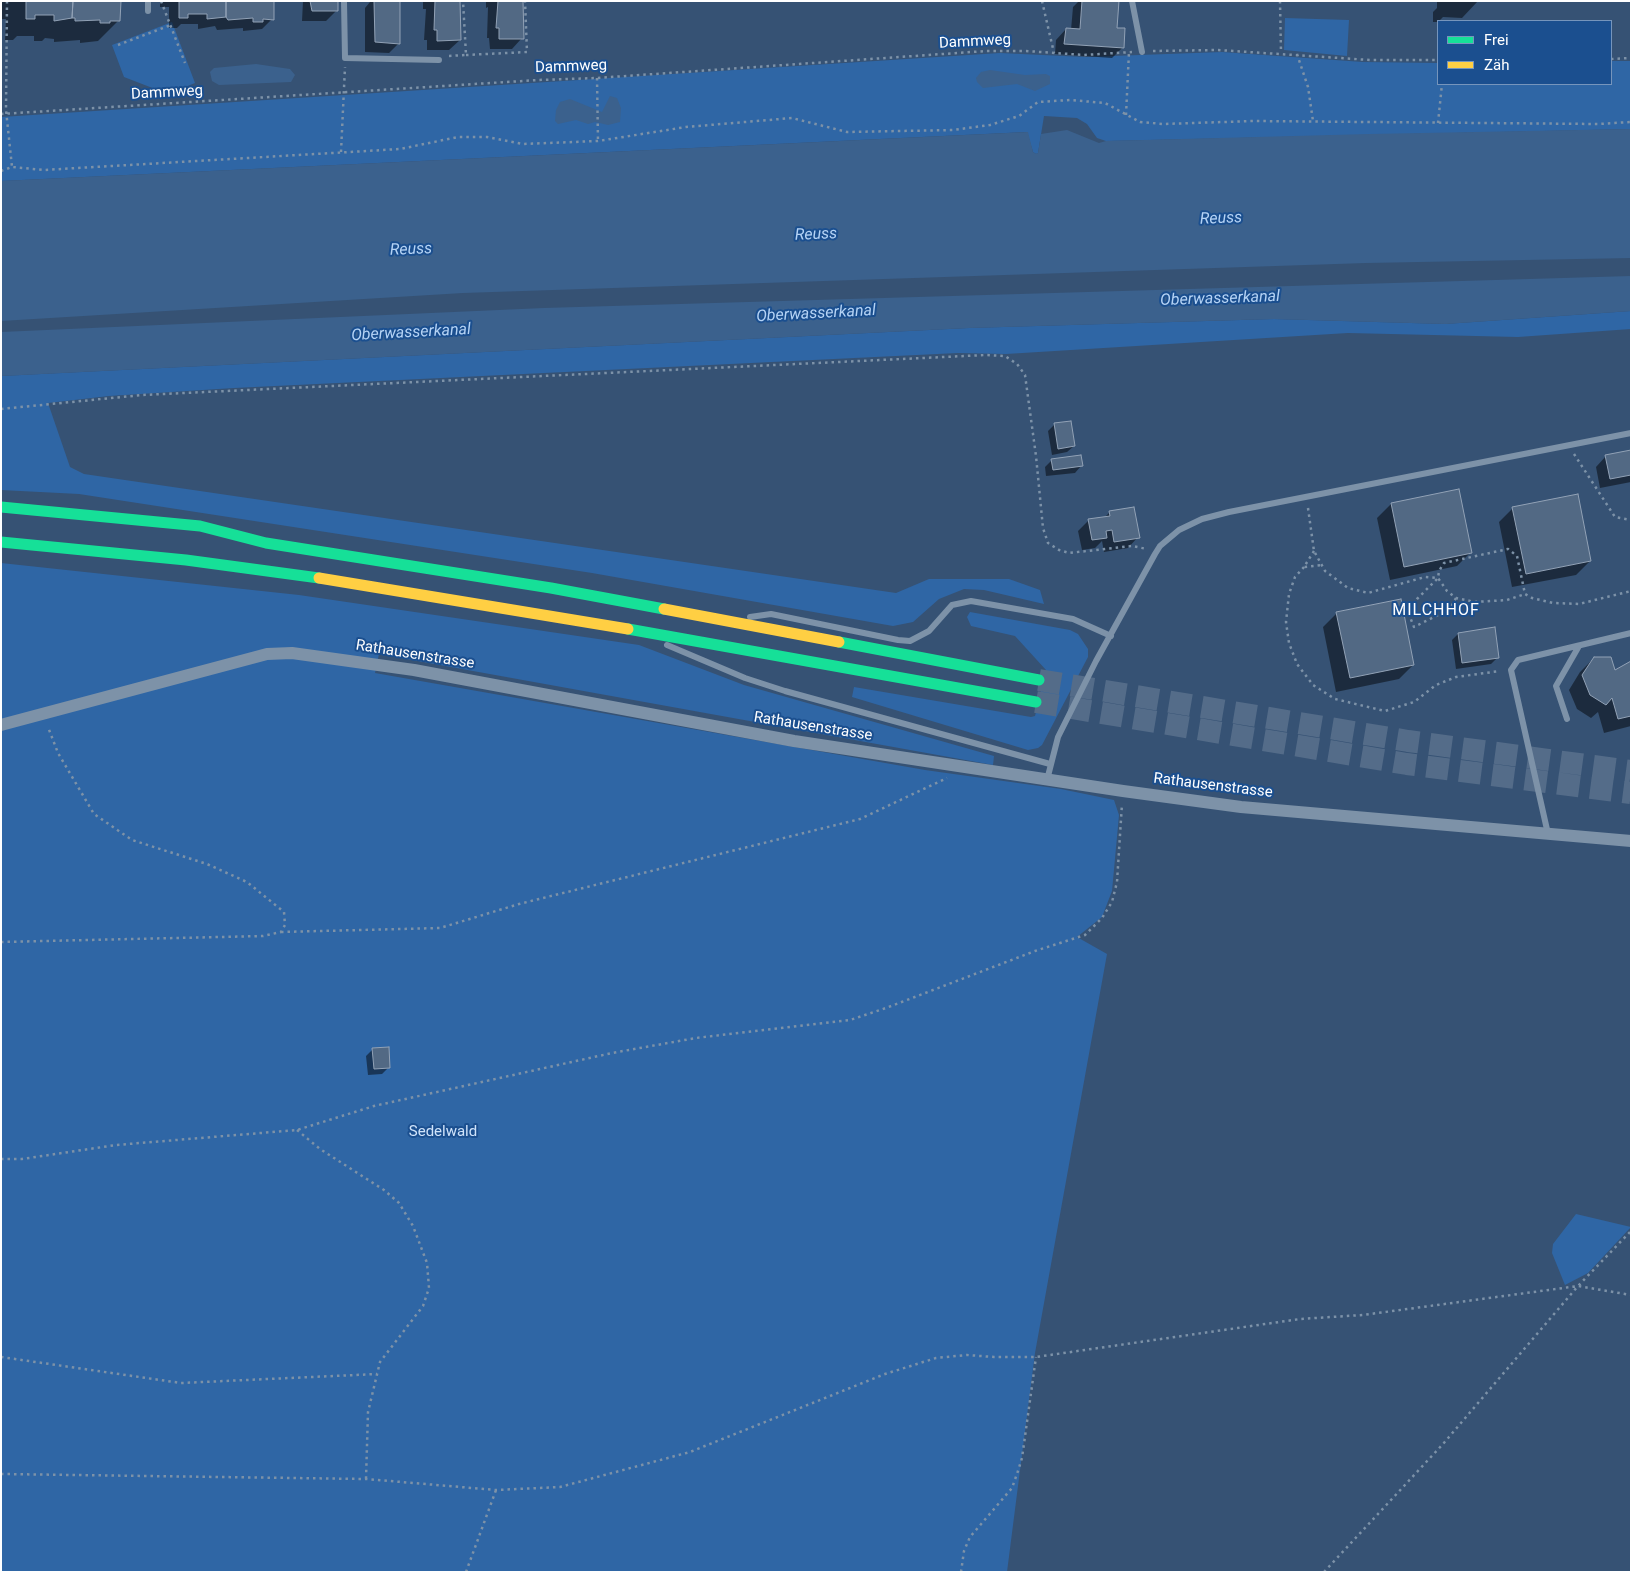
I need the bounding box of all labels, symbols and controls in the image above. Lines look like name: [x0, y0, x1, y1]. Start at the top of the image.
legend: [1437, 20, 1612, 85]
street label: Dammweg: [939, 31, 1011, 53]
text: Frei: [1484, 31, 1509, 49]
text: Zäh: [1484, 56, 1509, 74]
street label: Dammweg: [535, 57, 607, 77]
street label: Dammweg: [131, 82, 203, 104]
water label: Reuss: [1199, 209, 1243, 229]
water label: Reuss: [794, 225, 838, 245]
water label: Reuss: [389, 240, 433, 260]
water label: Oberwasserkanal: [1160, 287, 1280, 311]
water label: Oberwasserkanal: [756, 301, 876, 327]
water label: Oberwasserkanal: [351, 320, 471, 346]
district label: MILCHHOF: [1391, 601, 1481, 621]
street label: Rathausenstrasse: [354, 637, 476, 673]
street label: Rathausenstrasse: [752, 709, 874, 745]
street label: Rathausenstrasse: [1152, 770, 1274, 802]
park label: Sedelwald: [409, 1123, 477, 1141]

